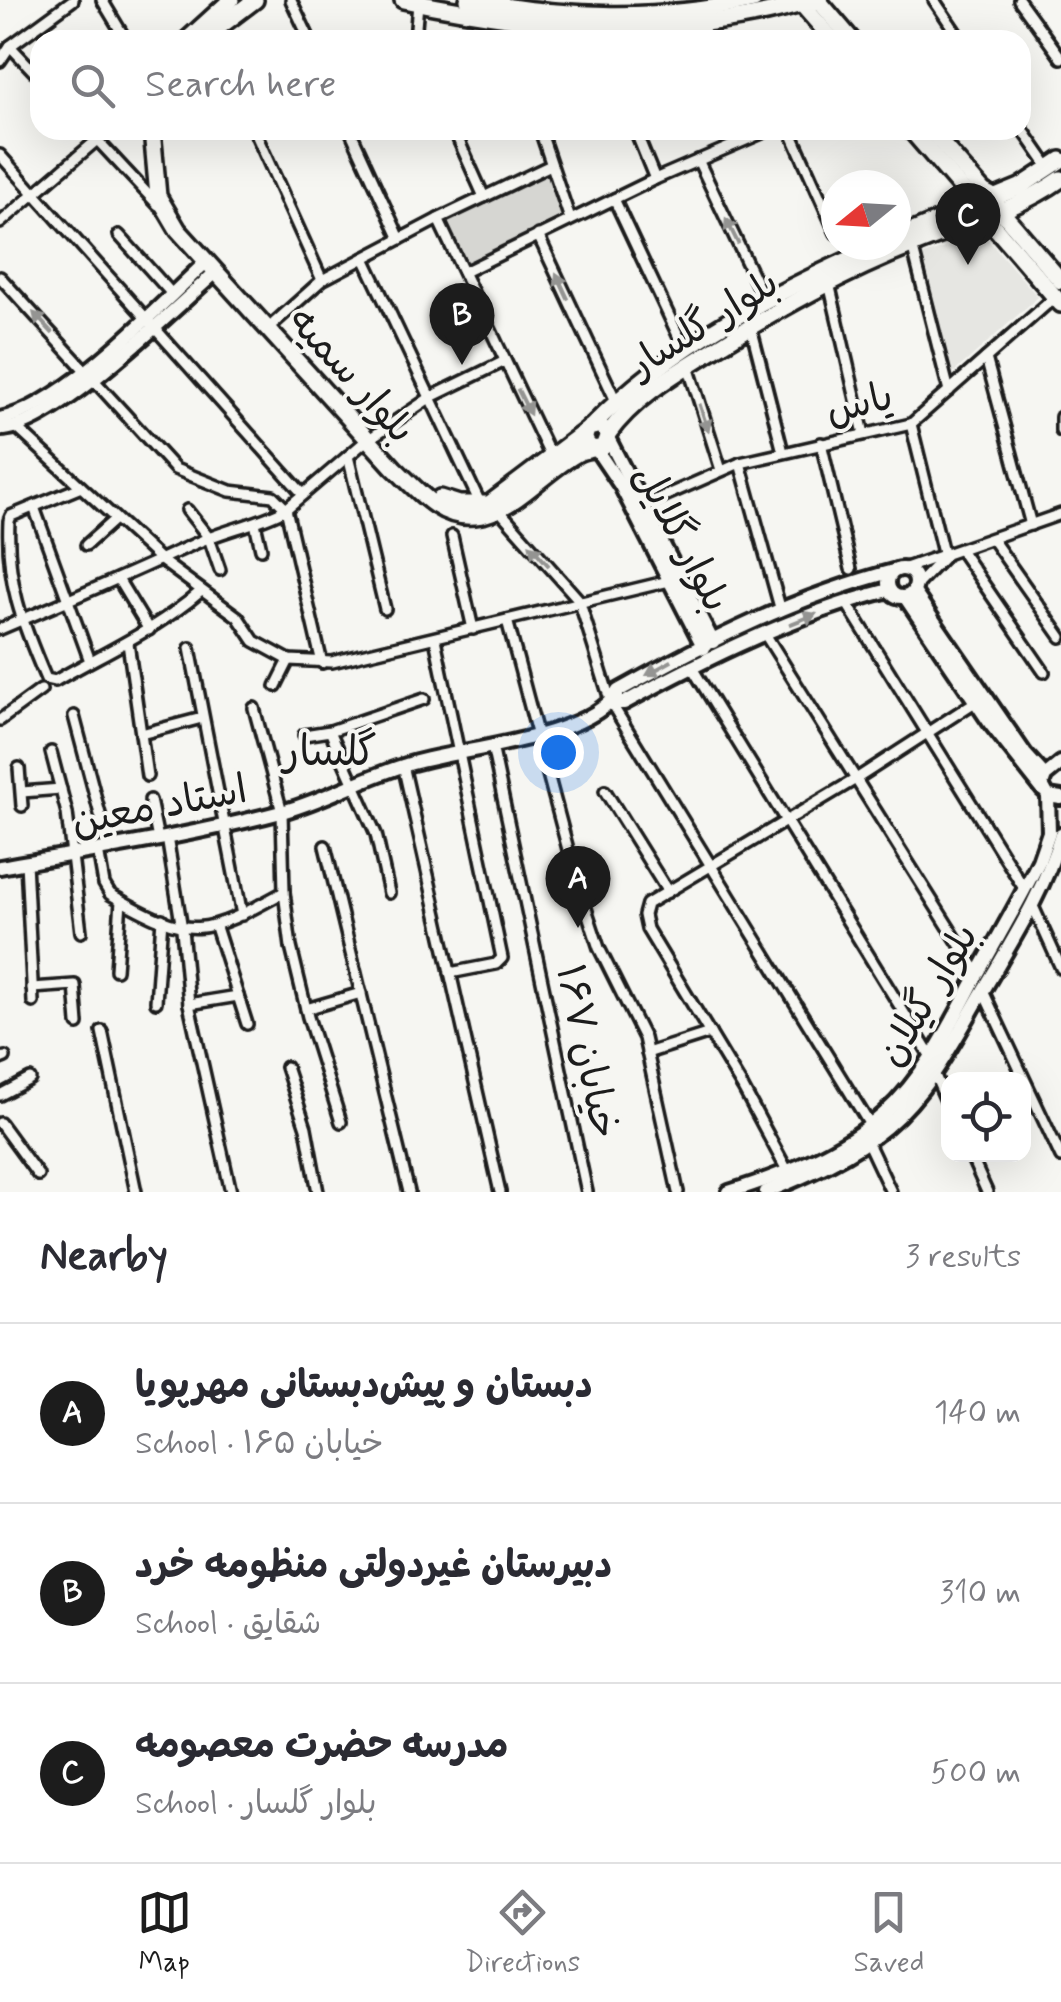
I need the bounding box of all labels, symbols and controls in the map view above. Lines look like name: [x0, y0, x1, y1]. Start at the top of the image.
search box: [30, 30, 1031, 140]
icon: search: [65, 58, 120, 113]
text: Search here: [145, 61, 336, 110]
north arrow: [821, 170, 911, 260]
pin: C: [936, 182, 1000, 265]
one-way arrow: [723, 216, 740, 245]
street label: بلوار گلسار: [617, 258, 789, 393]
one-way arrow: [554, 271, 571, 300]
pin: B: [430, 282, 494, 365]
street label: بلوار سمیه: [276, 297, 426, 455]
one-way arrow: [32, 311, 55, 335]
street label: یاس: [821, 372, 899, 438]
one-way arrow: [516, 388, 533, 417]
one-way arrow: [698, 403, 713, 433]
street label: بلوار گلایل: [620, 455, 741, 622]
one-way arrow: [528, 543, 551, 567]
one-way arrow: [788, 611, 818, 626]
one-way arrow: [645, 659, 673, 676]
district label: گلسار: [280, 726, 377, 781]
your location: [533, 727, 584, 778]
street label: استاد معین: [67, 764, 252, 849]
pin: A: [546, 846, 610, 928]
street label: بلوار گیلان: [866, 914, 992, 1077]
street label: خیابان ۱۶۷: [542, 960, 630, 1143]
map controls: [941, 1072, 1031, 1162]
button: locate: [941, 1072, 1031, 1162]
text: Nearby: [40, 1230, 168, 1285]
text: 3 results: [905, 1236, 1021, 1278]
text: دبستان و پیش‌دبستانی مهرپویا: [135, 1362, 593, 1411]
text: A: [62, 1392, 83, 1434]
text: 140 m: [934, 1392, 1021, 1434]
text: School · خیابان ۱۶۵: [135, 1423, 384, 1465]
text: دبیرستان غیردولتی منظومه خرد: [135, 1542, 612, 1591]
text: B: [62, 1572, 83, 1614]
text: 310 m: [939, 1572, 1021, 1614]
text: School · شقایق: [135, 1603, 321, 1645]
text: مدرسه حضرت معصومه: [135, 1722, 509, 1771]
text: C: [61, 1752, 84, 1794]
text: 500 m: [930, 1752, 1021, 1794]
text: School · بلوار گلسار: [135, 1783, 376, 1825]
tab: Map: [137, 1885, 192, 1982]
tab: Directions: [465, 1885, 580, 1982]
tab: Saved: [854, 1885, 924, 1982]

